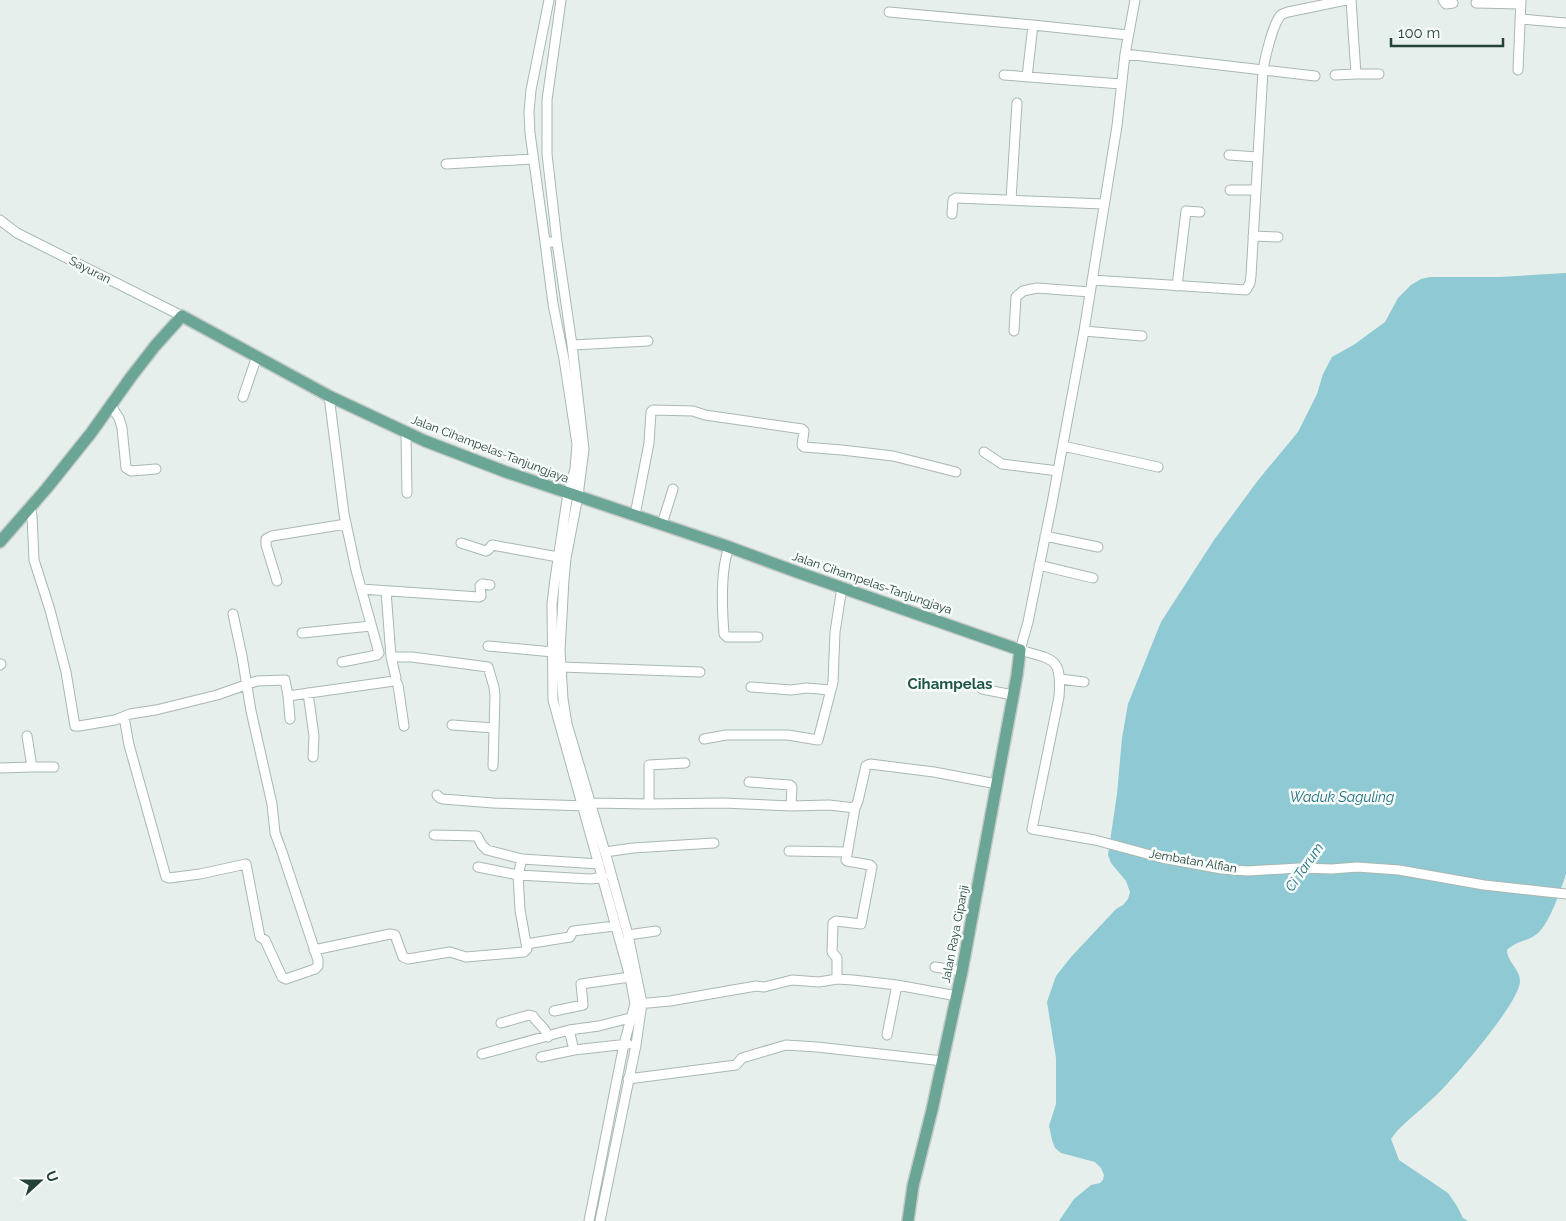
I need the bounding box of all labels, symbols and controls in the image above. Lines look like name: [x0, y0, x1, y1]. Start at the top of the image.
scale bar: [1391, 15, 1504, 47]
text: 100 m: [1398, 24, 1440, 42]
street label: Sayuran: [67, 254, 113, 286]
street label: Jalan Cihampelas-Tanjungjaya: [409, 412, 571, 486]
street label: Jalan Cihampelas-Tanjungjaya: [790, 549, 954, 617]
district label: Cihampelas: [907, 675, 993, 693]
water label: Waduk Saguling: [1290, 789, 1394, 805]
water label: Ci Tarum: [1282, 840, 1326, 894]
street label: Jembatan Alfian: [1148, 846, 1238, 876]
street label: Jalan Raya Cipanji: [939, 884, 971, 984]
north arrow: [15, 1156, 65, 1206]
text: U: [43, 1169, 61, 1184]

